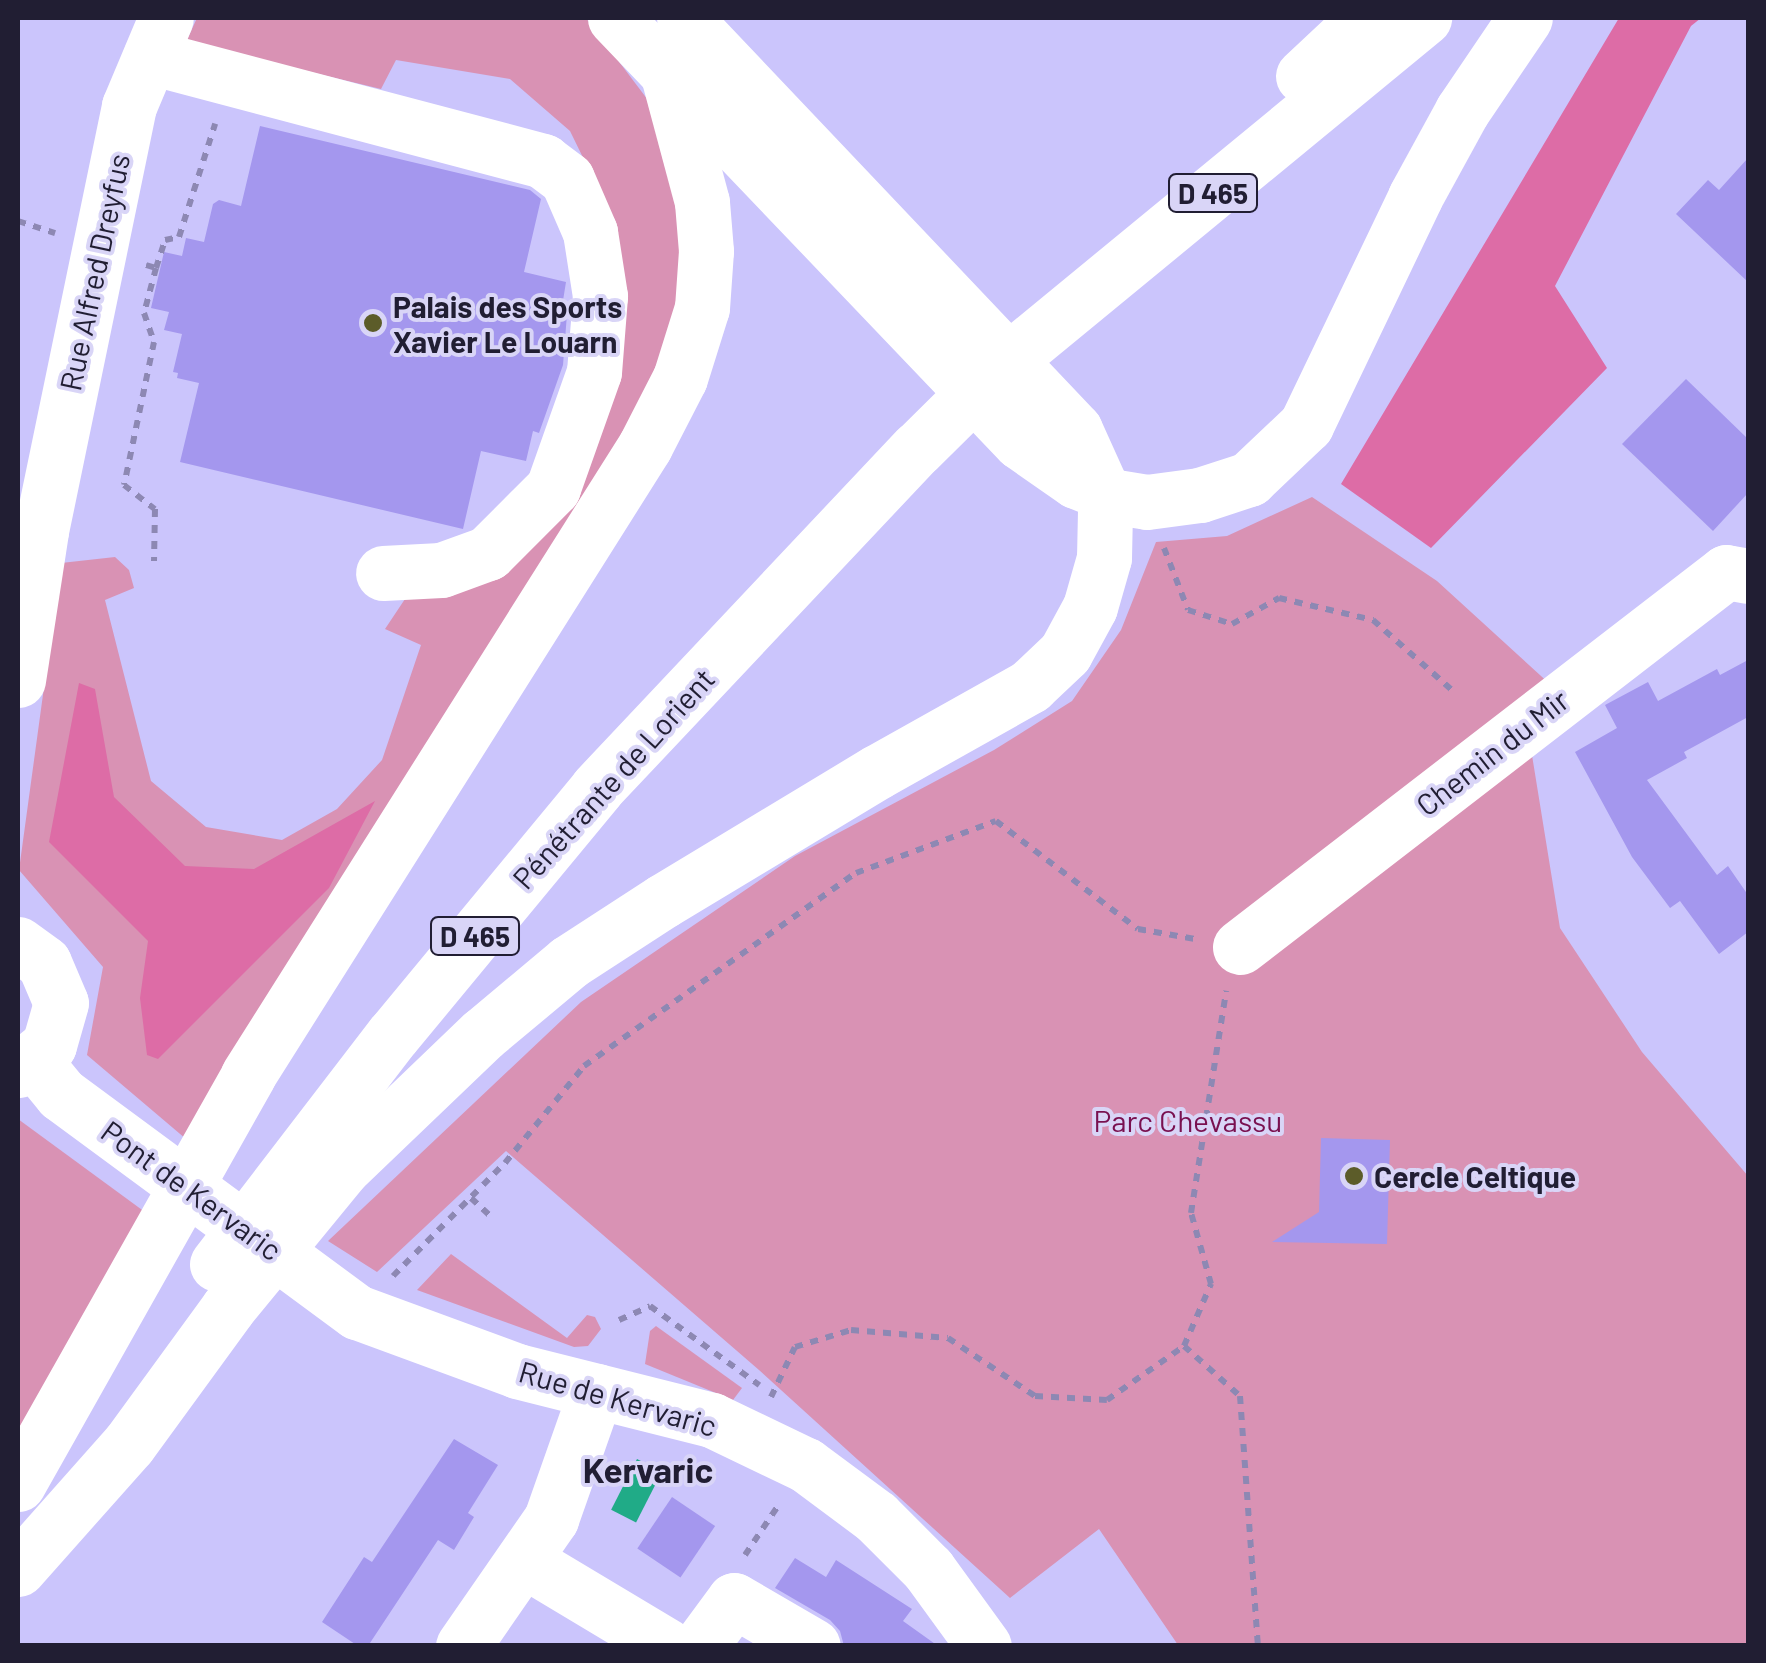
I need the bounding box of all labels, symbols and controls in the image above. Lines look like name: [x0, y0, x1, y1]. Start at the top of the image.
street label: Rue Alfred Dreyfus: [51, 150, 137, 394]
road number: D 465: [1168, 170, 1258, 216]
place label: Palais des Sports Xavier Le Louarn: [393, 288, 622, 358]
marker: Palais des Sports Xavier Le Louarn: [362, 312, 384, 334]
street label: Pénétrante de Lorient: [505, 660, 721, 896]
street label: Chemin du Mir: [1409, 681, 1575, 823]
road number: D 465: [430, 913, 520, 959]
park label: Parc Chevassu: [1094, 1102, 1282, 1138]
street label: Pont de Kervaric: [95, 1113, 289, 1267]
place label: Cercle Celtique: [1374, 1158, 1576, 1194]
marker: Cercle Celtique: [1343, 1165, 1365, 1187]
street label: Rue de Kervaric: [515, 1353, 721, 1443]
district label: Kervaric: [583, 1448, 713, 1490]

